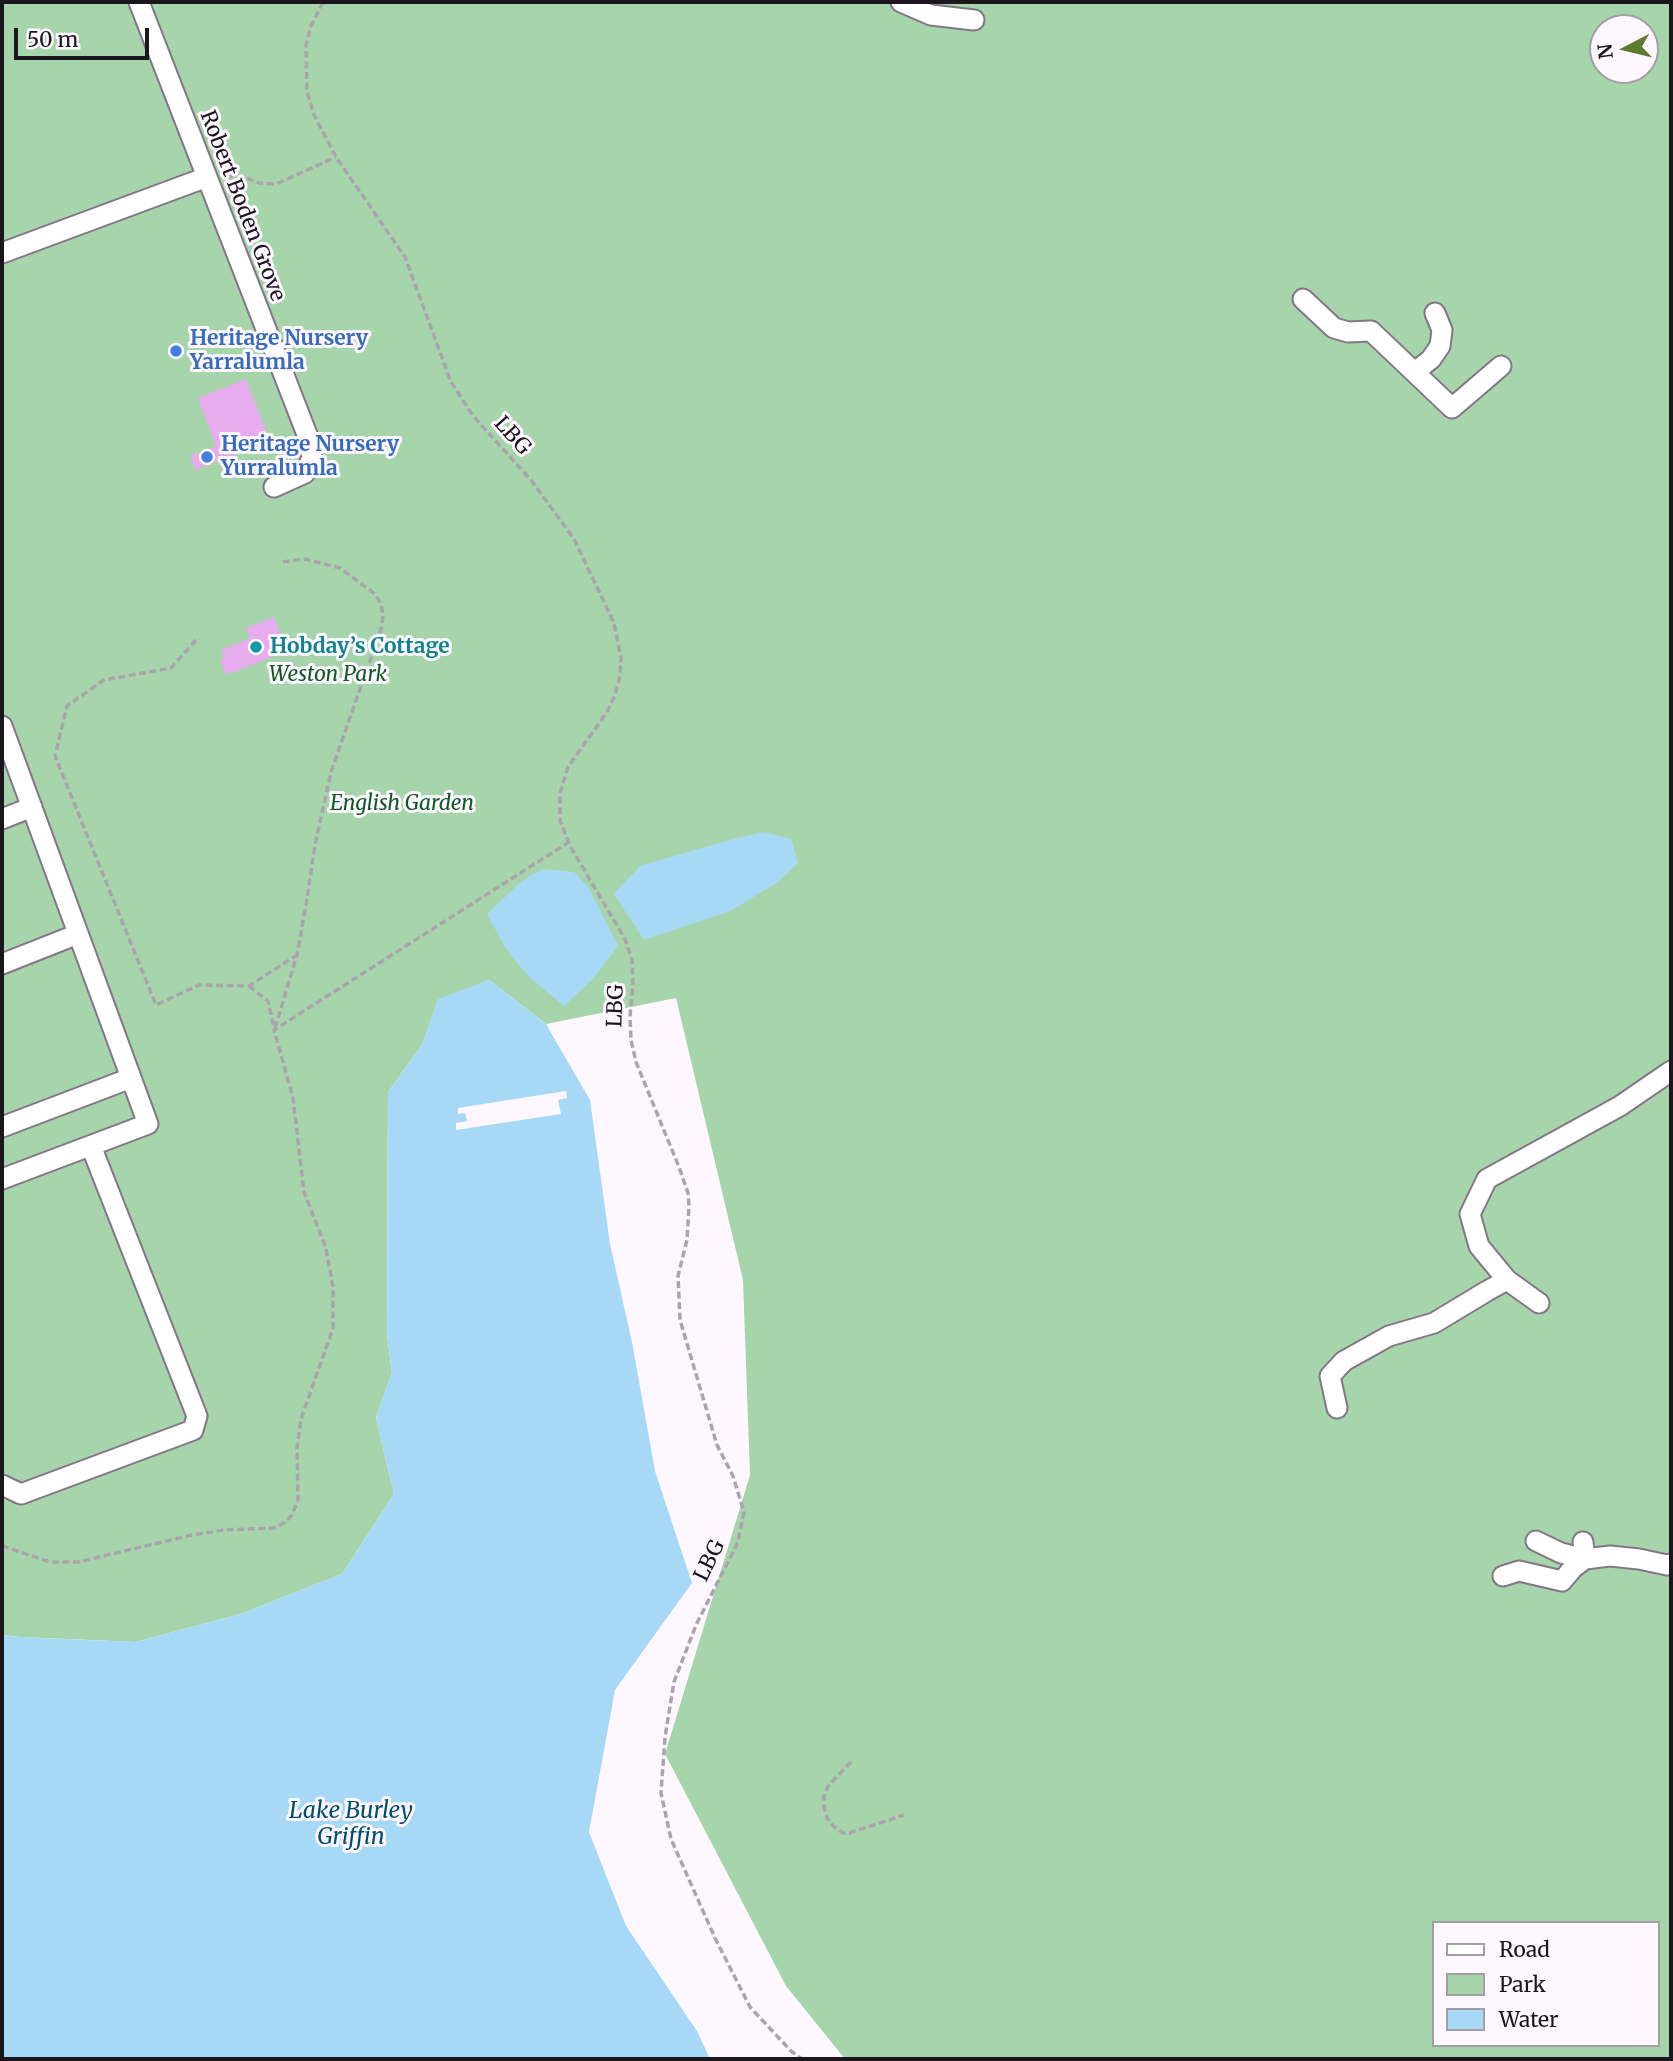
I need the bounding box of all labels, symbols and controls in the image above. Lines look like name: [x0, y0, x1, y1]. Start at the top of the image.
scale bar: [18, 14, 152, 58]
north arrow: [1589, 14, 1659, 84]
text: 50 m: [27, 26, 78, 53]
text: N: [1592, 42, 1618, 60]
street label: Robert Boden Grove: [194, 107, 290, 305]
place label: Heritage Nursery Yarralumla: [190, 326, 368, 376]
marker: Heritage Nursery Yarralumla: [168, 343, 184, 359]
street label: LBG: [488, 412, 536, 460]
place label: Heritage Nursery Yurralumla: [221, 432, 399, 482]
marker: Heritage Nursery Yurralumla: [199, 449, 215, 465]
place label: Hobday’s Cottage: [270, 634, 450, 660]
marker: Hobday’s Cottage: [248, 639, 264, 655]
park label: Weston Park: [269, 662, 387, 688]
park label: English Garden: [330, 791, 474, 817]
street label: LBG: [603, 984, 629, 1028]
street label: LBG: [689, 1536, 731, 1586]
water label: Lake Burley Griffin: [289, 1797, 413, 1851]
legend: [1432, 1921, 1659, 2047]
text: Road: [1499, 1936, 1550, 1963]
text: Park: [1499, 1971, 1546, 1998]
text: Water: [1499, 2006, 1558, 2033]

